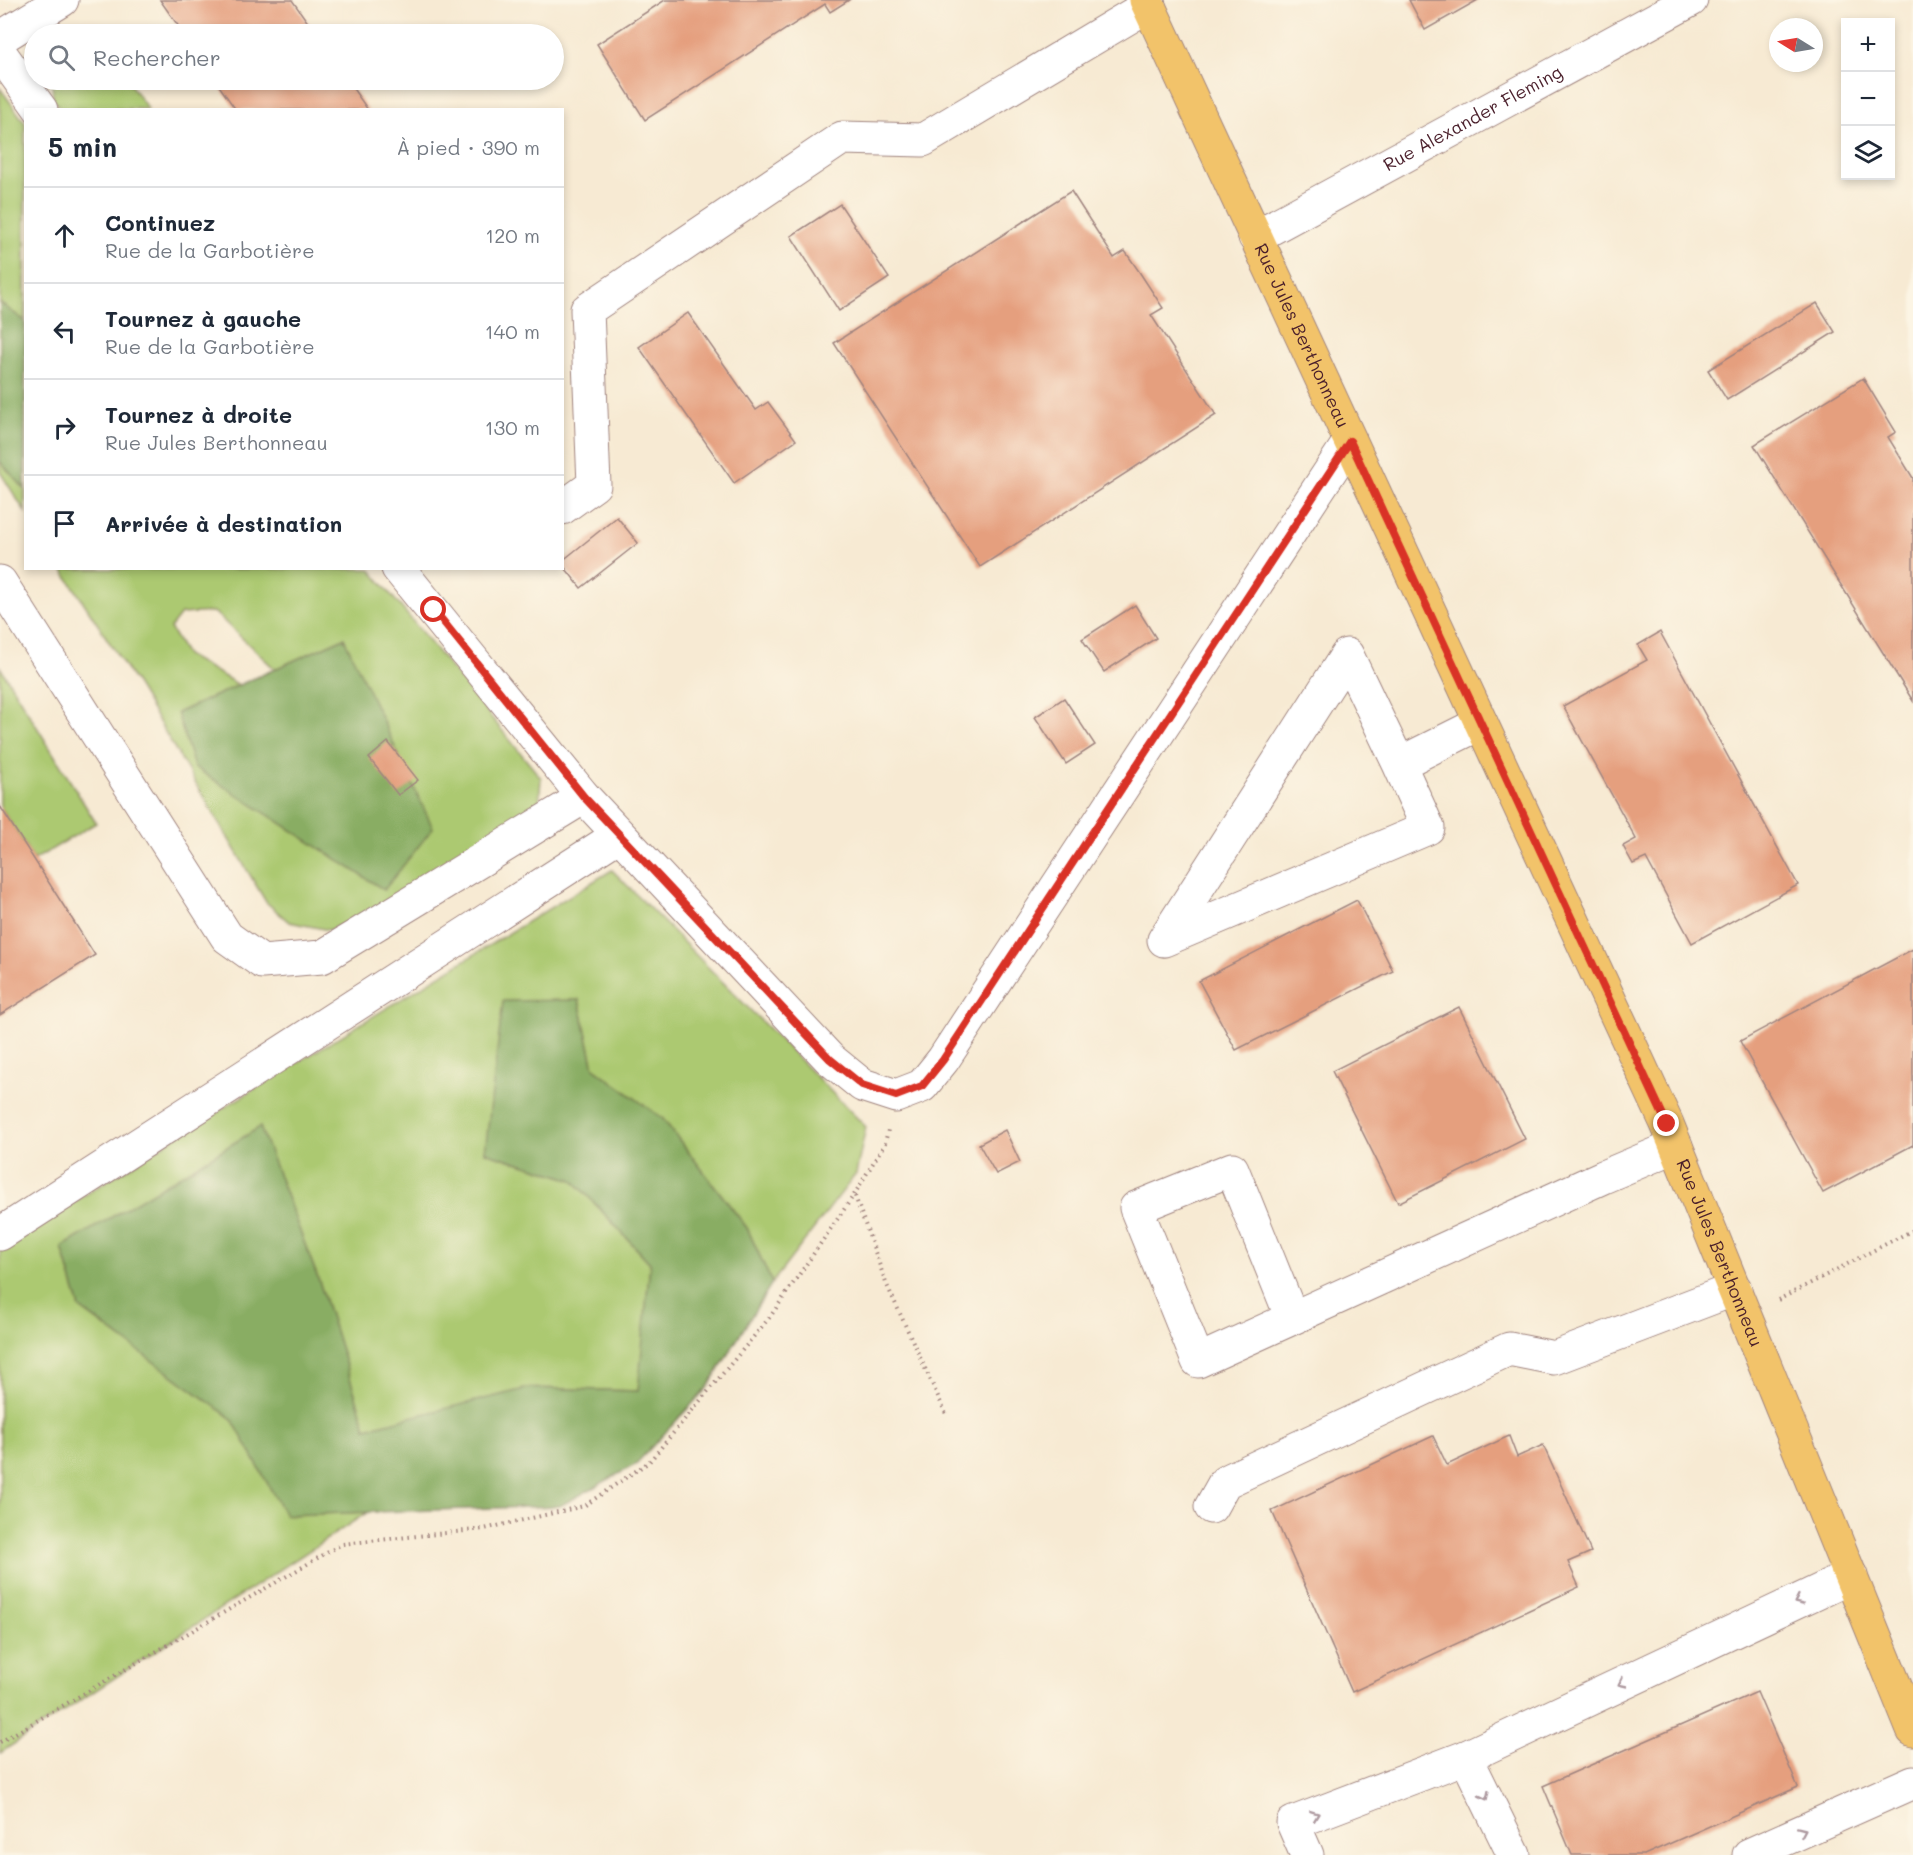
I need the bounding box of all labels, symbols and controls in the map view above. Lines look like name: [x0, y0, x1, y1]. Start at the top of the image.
north arrow: [1769, 18, 1823, 72]
map controls: [1841, 18, 1895, 180]
button: +: [1841, 18, 1895, 72]
search box: [24, 24, 564, 90]
icon: search: [45, 41, 78, 74]
text: Rechercher: [93, 43, 221, 72]
street label: Rue Alexander Fleming: [1379, 59, 1566, 176]
button: −: [1841, 72, 1895, 126]
button: layers: [1841, 126, 1895, 180]
text: 5 min: [48, 130, 117, 164]
text: À pied · 390 m: [397, 134, 540, 160]
text: Continuez: [105, 208, 215, 237]
icon: ahead: [48, 219, 81, 252]
text: 120 m: [485, 222, 540, 248]
text: Rue de la Garbotière: [105, 237, 315, 263]
street label: Rue Jules Berthonneau: [1249, 239, 1356, 431]
text: Tournez à gauche: [105, 304, 301, 333]
icon: left: [48, 315, 81, 348]
text: 140 m: [485, 318, 540, 344]
text: Rue de la Garbotière: [105, 333, 315, 359]
text: Tournez à droite: [105, 400, 292, 429]
icon: right: [48, 411, 81, 444]
text: 130 m: [485, 414, 540, 440]
text: Rue Jules Berthonneau: [105, 429, 328, 455]
icon: arrive: [48, 507, 81, 540]
text: Arrivée à destination: [105, 509, 342, 538]
route start: [420, 596, 446, 622]
route end: [1653, 1110, 1679, 1136]
street label: Rue Jules Berthonneau: [1671, 1155, 1769, 1350]
one-way arrow: [1794, 1593, 1805, 1605]
one-way arrow: [1617, 1676, 1628, 1688]
one-way arrow: [1478, 1789, 1489, 1800]
one-way arrow: [1309, 1809, 1319, 1822]
one-way arrow: [1796, 1826, 1807, 1838]

